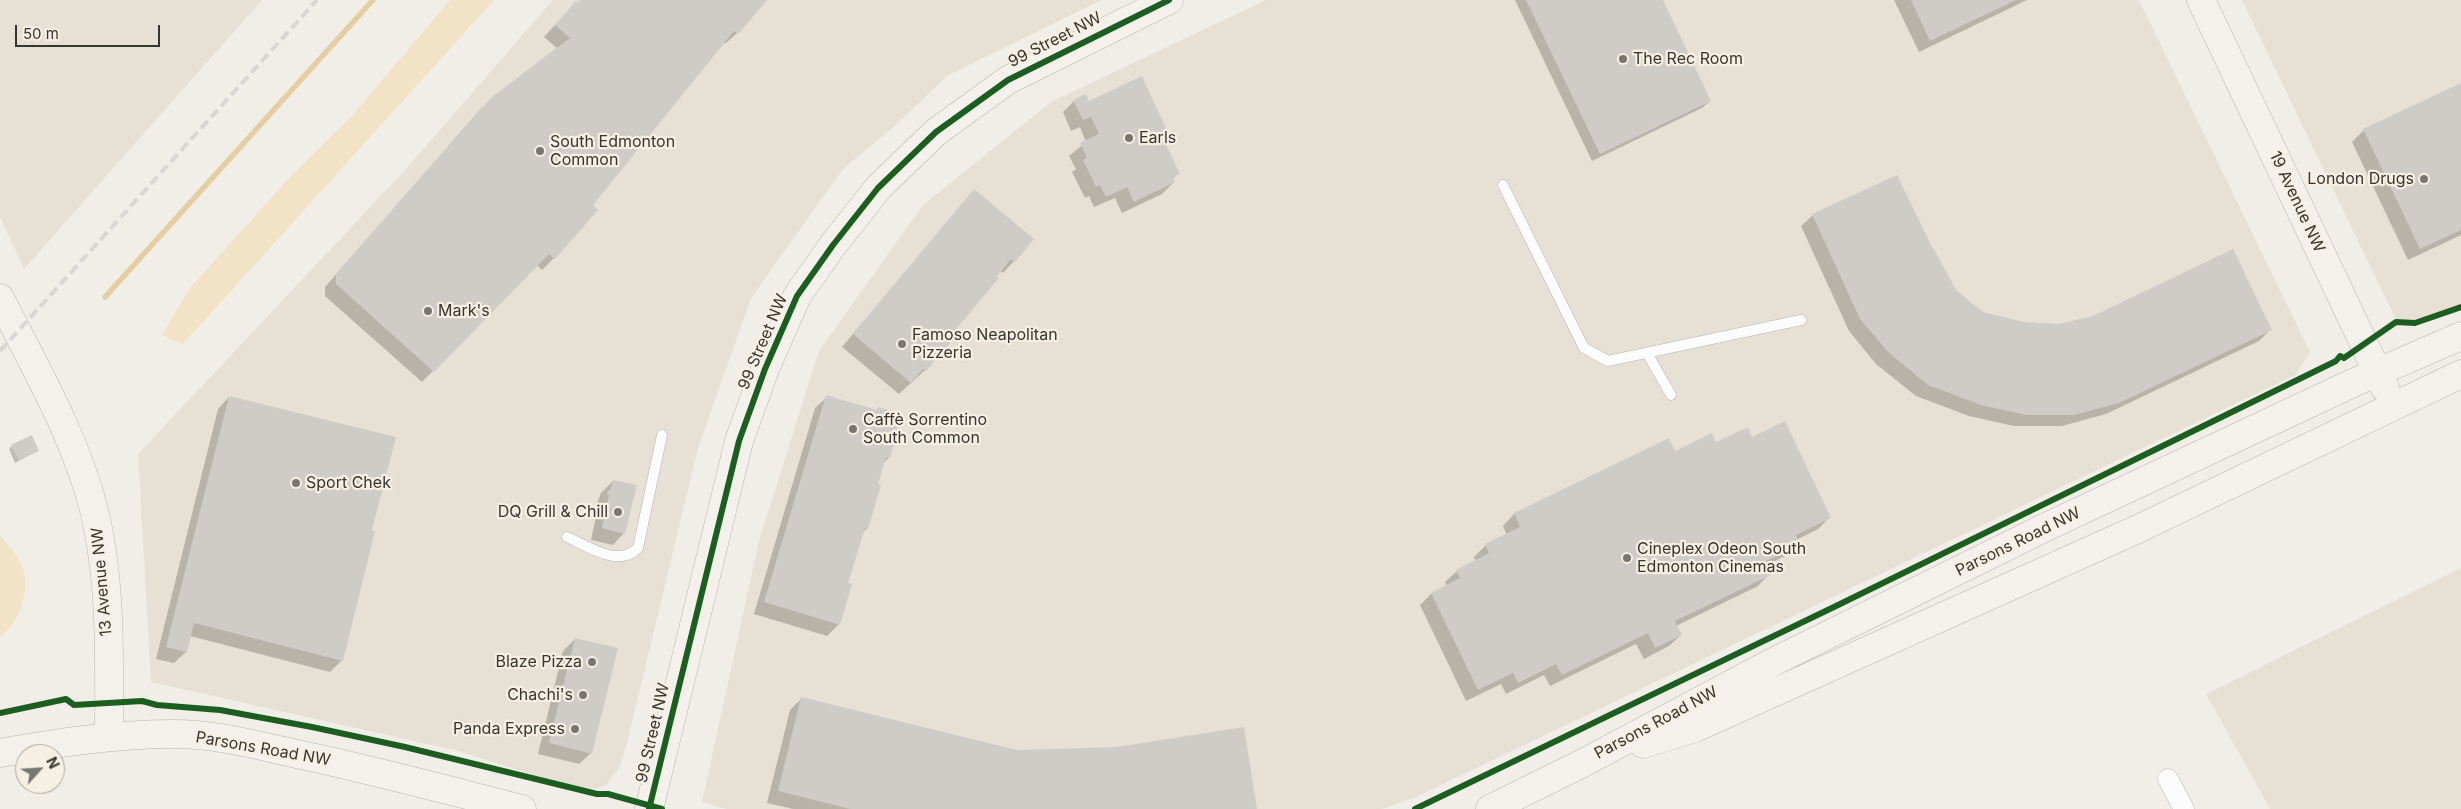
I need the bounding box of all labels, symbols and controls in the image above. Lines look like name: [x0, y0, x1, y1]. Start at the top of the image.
street label: 99 Street NW: [1005, 8, 1105, 72]
scale bar: [18, 15, 162, 47]
text: 50 m: [23, 24, 59, 43]
place label: The Rec Room: [1633, 49, 1743, 69]
marker: The Rec Room: [1617, 53, 1629, 65]
place label: Earls: [1139, 128, 1176, 148]
place label: South Edmonton Common: [550, 132, 675, 170]
marker: Earls: [1123, 132, 1135, 144]
marker: South Edmonton Common: [534, 145, 546, 157]
street label: 19 Avenue NW: [2265, 148, 2329, 256]
place label: London Drugs: [2307, 169, 2414, 189]
marker: London Drugs: [2418, 173, 2430, 185]
street label: 99 Street NW: [734, 291, 792, 393]
place label: Mark's: [438, 301, 490, 321]
marker: Mark's: [422, 305, 434, 317]
place label: Famoso Neapolitan Pizzeria: [912, 325, 1058, 363]
marker: Famoso Neapolitan Pizzeria: [896, 338, 908, 350]
place label: Caffè Sorrentino South Common: [863, 410, 987, 448]
marker: Caffè Sorrentino South Common: [847, 423, 859, 435]
place label: Sport Chek: [306, 473, 391, 493]
marker: Sport Chek: [290, 477, 302, 489]
place label: DQ Grill & Chill: [498, 502, 608, 522]
street label: Parsons Road NW: [1952, 503, 2084, 581]
marker: DQ Grill & Chill: [612, 506, 624, 518]
street label: 13 Avenue NW: [88, 527, 116, 637]
place label: Cineplex Odeon South Edmonton Cinemas: [1637, 539, 1806, 577]
marker: Cineplex Odeon South Edmonton Cinemas: [1621, 552, 1633, 564]
place label: Blaze Pizza: [495, 652, 582, 672]
marker: Blaze Pizza: [586, 656, 598, 668]
street label: 99 Street NW: [632, 681, 674, 785]
street label: Parsons Road NW: [1591, 682, 1721, 764]
place label: Chachi's: [507, 685, 573, 705]
marker: Chachi's: [577, 689, 589, 701]
place label: Panda Express: [453, 719, 565, 739]
marker: Panda Express: [569, 723, 581, 735]
street label: Parsons Road NW: [194, 728, 332, 770]
north arrow: [15, 744, 65, 794]
text: N: [43, 754, 63, 771]

